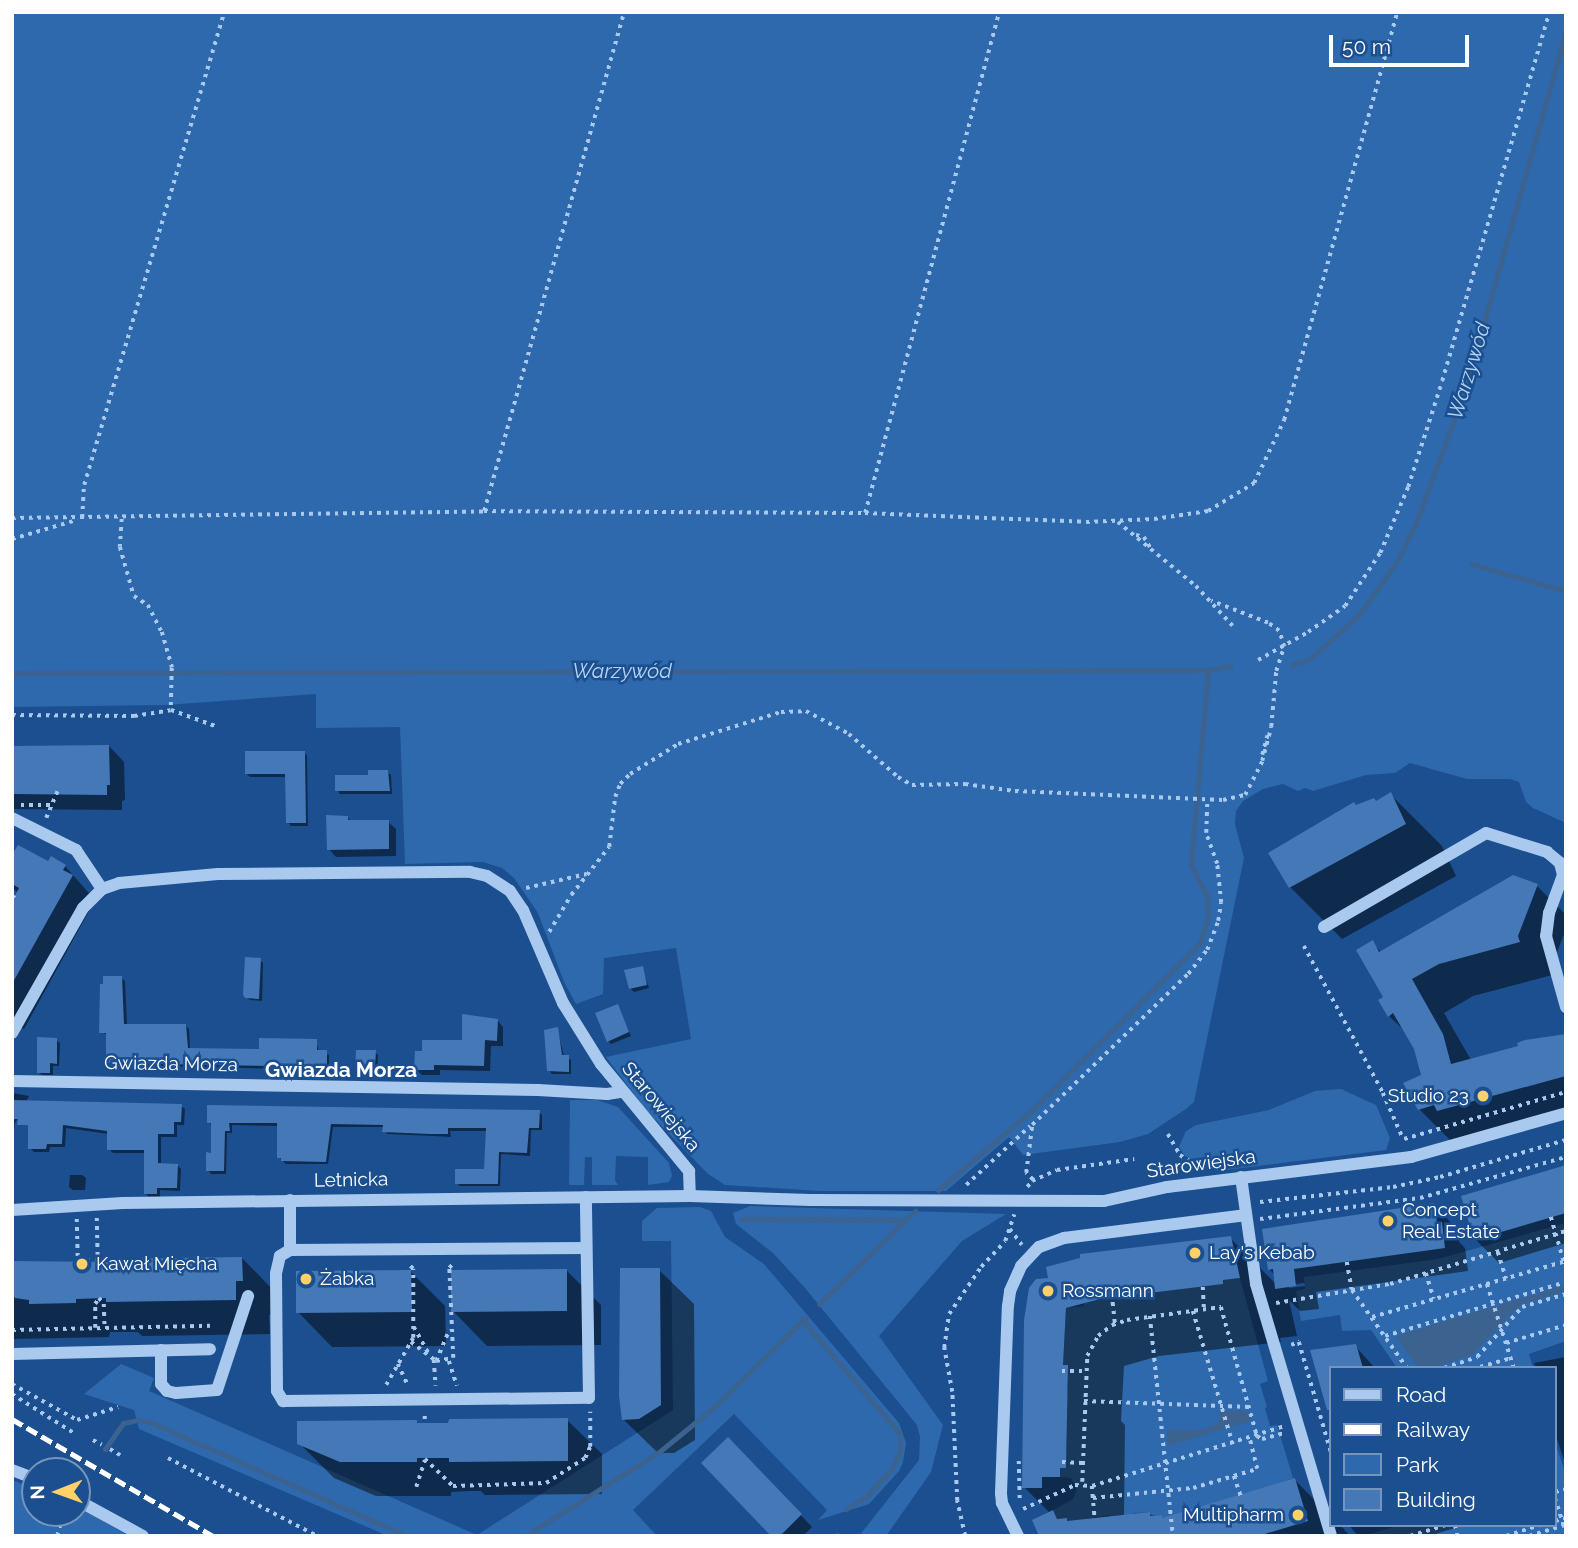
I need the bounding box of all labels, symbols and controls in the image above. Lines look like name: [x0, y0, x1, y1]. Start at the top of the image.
scale bar: [1333, 21, 1473, 65]
text: 50 m: [1342, 34, 1391, 59]
water label: Warzywód: [1442, 320, 1496, 422]
water label: Warzywód: [572, 658, 672, 684]
street label: Gwiazda Morza: [104, 1051, 238, 1077]
district label: Gwiazda Morza: [265, 1057, 417, 1083]
street label: Starowiejska: [617, 1058, 705, 1156]
place label: Studio 23: [1388, 1085, 1469, 1107]
marker: Studio 23: [1475, 1088, 1491, 1104]
street label: Starowiejska: [1145, 1145, 1257, 1183]
street label: Letnicka: [314, 1168, 388, 1192]
place label: Concept Real Estate: [1402, 1199, 1500, 1243]
marker: Concept Real Estate: [1380, 1213, 1396, 1229]
place label: Lay's Kebab: [1209, 1242, 1315, 1264]
marker: Lay's Kebab: [1187, 1245, 1203, 1261]
place label: Kawał Mięcha: [96, 1253, 218, 1275]
marker: Kawał Mięcha: [74, 1256, 90, 1272]
place label: Żabka: [320, 1268, 374, 1290]
marker: Żabka: [298, 1271, 314, 1287]
place label: Rossmann: [1062, 1280, 1154, 1302]
marker: Rossmann: [1040, 1283, 1056, 1299]
legend: [1330, 1366, 1557, 1527]
text: Road: [1396, 1382, 1446, 1407]
text: Railway: [1396, 1417, 1470, 1442]
text: Park: [1396, 1452, 1439, 1477]
north arrow: [21, 1457, 91, 1527]
text: N: [26, 1485, 48, 1500]
text: Building: [1396, 1487, 1476, 1512]
place label: Multipharm: [1183, 1504, 1284, 1526]
marker: Multipharm: [1290, 1507, 1306, 1523]

